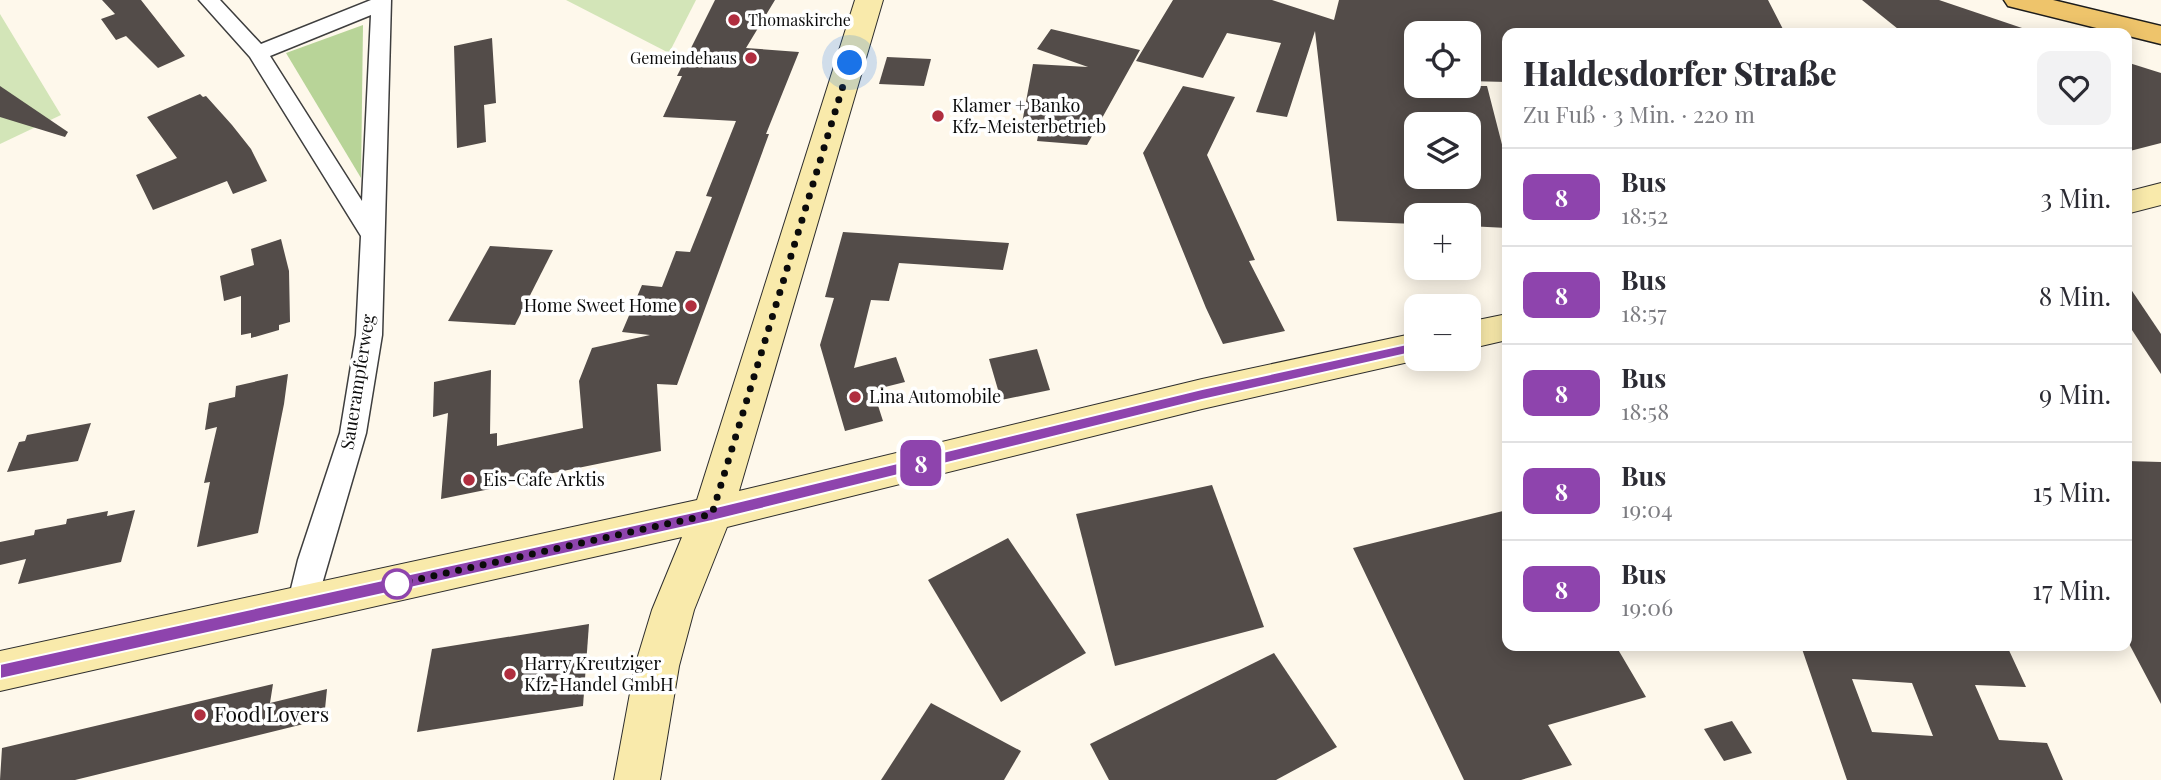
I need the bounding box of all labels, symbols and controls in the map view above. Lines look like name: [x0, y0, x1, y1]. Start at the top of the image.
place label: Thomaskirche: [748, 9, 851, 30]
marker: Thomaskirche: [726, 12, 742, 28]
map controls: [1404, 21, 1481, 371]
button: locate: [1404, 21, 1481, 98]
your location: [832, 45, 867, 80]
place label: Gemeindehaus: [630, 47, 737, 68]
marker: Gemeindehaus: [743, 50, 759, 66]
text: Haldesdorfer Straße: [1523, 50, 1837, 94]
button: heart: [2037, 51, 2111, 125]
place label: Klamer + Banko Kfz-Meisterbetrieb: [952, 93, 1106, 138]
text: Zu Fuß · 3 Min. · 220 m: [1523, 98, 1755, 129]
marker: Klamer + Banko Kfz-Meisterbetrieb: [930, 108, 946, 124]
button: layers: [1404, 112, 1481, 189]
text: Bus: [1621, 164, 1666, 199]
text: 3 Min.: [2040, 180, 2111, 215]
text: 8: [1555, 181, 1568, 213]
text: 18:52: [1621, 199, 1668, 230]
button: +: [1404, 203, 1481, 280]
text: Bus: [1621, 262, 1666, 297]
text: 8 Min.: [2039, 278, 2111, 313]
text: 8: [1555, 279, 1568, 311]
place label: Home Sweet Home: [524, 293, 677, 317]
button: −: [1404, 294, 1481, 371]
text: 18:57: [1621, 297, 1666, 328]
marker: Home Sweet Home: [683, 298, 699, 314]
street label: Sauerampferweg: [334, 312, 380, 451]
text: Bus: [1621, 360, 1666, 395]
text: 9 Min.: [2039, 376, 2111, 411]
text: 8: [1555, 377, 1568, 409]
place label: Lina Automobile: [869, 384, 1001, 408]
marker: Lina Automobile: [847, 389, 863, 405]
text: 18:58: [1621, 395, 1669, 426]
line badge: 8: [898, 440, 944, 486]
text: 8: [914, 447, 928, 479]
text: Bus: [1621, 458, 1666, 493]
place label: Eis-Cafe Arktis: [483, 467, 605, 491]
marker: Eis-Cafe Arktis: [461, 472, 477, 488]
text: 15 Min.: [2032, 474, 2111, 509]
text: 8: [1555, 475, 1568, 507]
text: 19:04: [1621, 493, 1673, 524]
text: Bus: [1621, 556, 1666, 591]
unlabelled marker: [382, 569, 412, 599]
text: 17 Min.: [2032, 572, 2111, 607]
text: 8: [1555, 573, 1568, 605]
text: 19:06: [1621, 591, 1673, 622]
place label: Harry Kreutziger Kfz-Handel GmbH: [524, 651, 674, 696]
marker: Harry Kreutziger Kfz-Handel GmbH: [502, 666, 518, 682]
place label: Food Lovers: [214, 699, 329, 727]
marker: Food Lovers: [192, 707, 208, 723]

